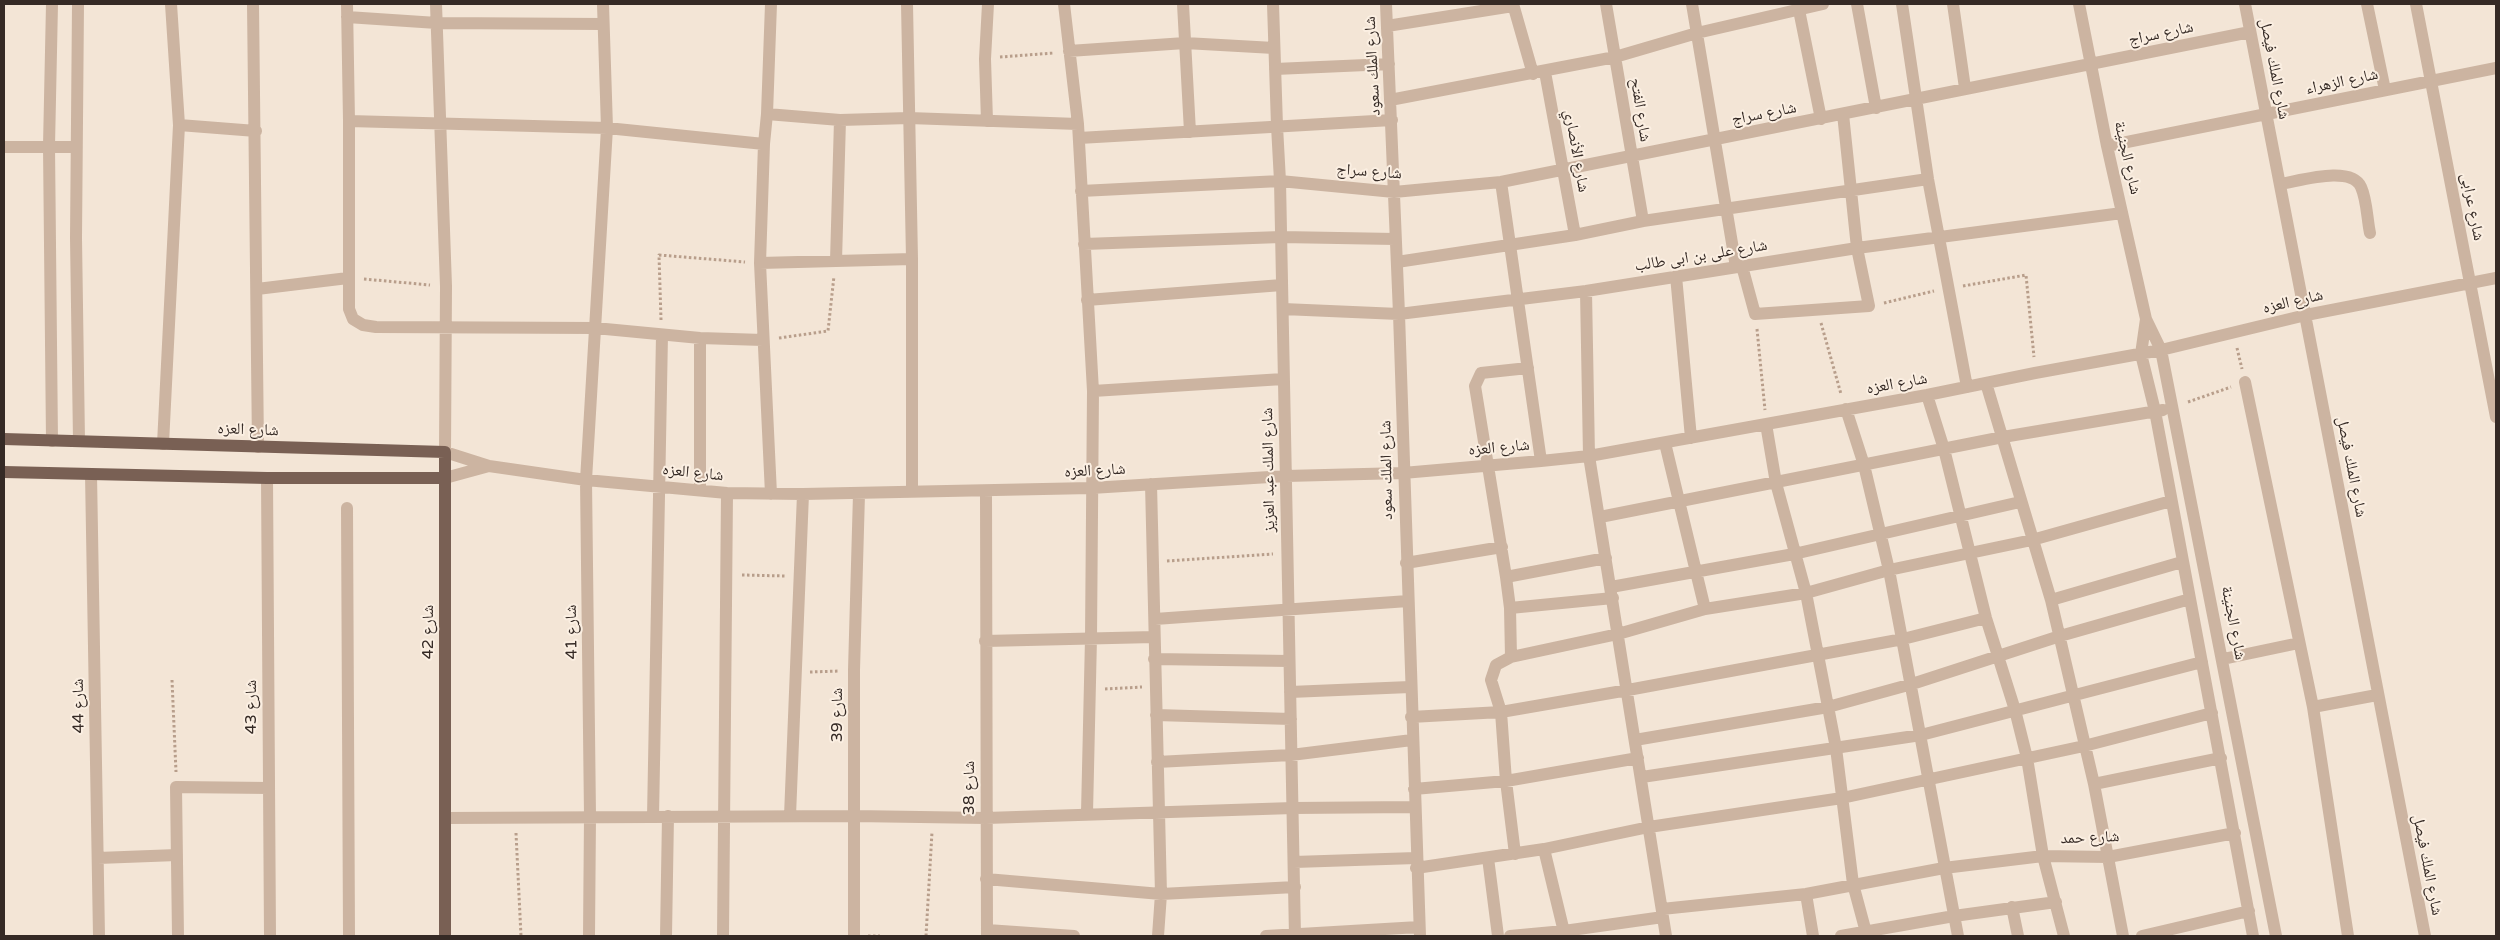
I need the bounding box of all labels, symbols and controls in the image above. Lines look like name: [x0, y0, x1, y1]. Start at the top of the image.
street label: شارع الملك سعود: [1361, 16, 1385, 116]
street label: شارع الملك فيصل: [2255, 17, 2293, 121]
street label: شارع سراج: [2127, 18, 2195, 50]
street label: شارع الزهراء: [2304, 65, 2380, 99]
street label: شارع الفتح: [1625, 77, 1655, 143]
street label: شارع سراج: [1730, 98, 1798, 130]
street label: شارع الأنصاري: [1559, 108, 1593, 194]
street label: شارع الجنينة: [2109, 119, 2145, 197]
street label: شارع سراج: [1336, 160, 1402, 184]
street label: شارع عرابى: [2456, 172, 2488, 242]
street label: شارع على بن ابى طالب: [1633, 236, 1769, 276]
street label: شارع العزه: [2261, 286, 2325, 318]
street label: شارع العزه: [1865, 369, 1929, 399]
street label: شارع الملك عبد العزيز: [1258, 407, 1280, 533]
street label: شارع الملك فيصل: [2332, 415, 2370, 519]
street label: شارع العزه: [217, 419, 279, 441]
street label: شارع الملك سعود: [1377, 420, 1397, 520]
street label: شارع العزه: [1468, 436, 1530, 460]
street label: شارع العزه: [661, 460, 725, 486]
street label: شارع العزه: [1064, 460, 1126, 482]
street label: شارع الجنينة: [2216, 584, 2250, 662]
street label: شارع 42: [419, 605, 439, 659]
street label: شارع 41: [562, 605, 582, 659]
street label: شارع 44: [69, 679, 89, 733]
street label: شارع 43: [242, 680, 262, 734]
street label: شارع 39: [828, 688, 848, 742]
street label: شارع 38: [960, 761, 980, 815]
street label: شارع الملك فيصل: [2408, 813, 2446, 917]
street label: شارع حمد: [2060, 827, 2120, 849]

